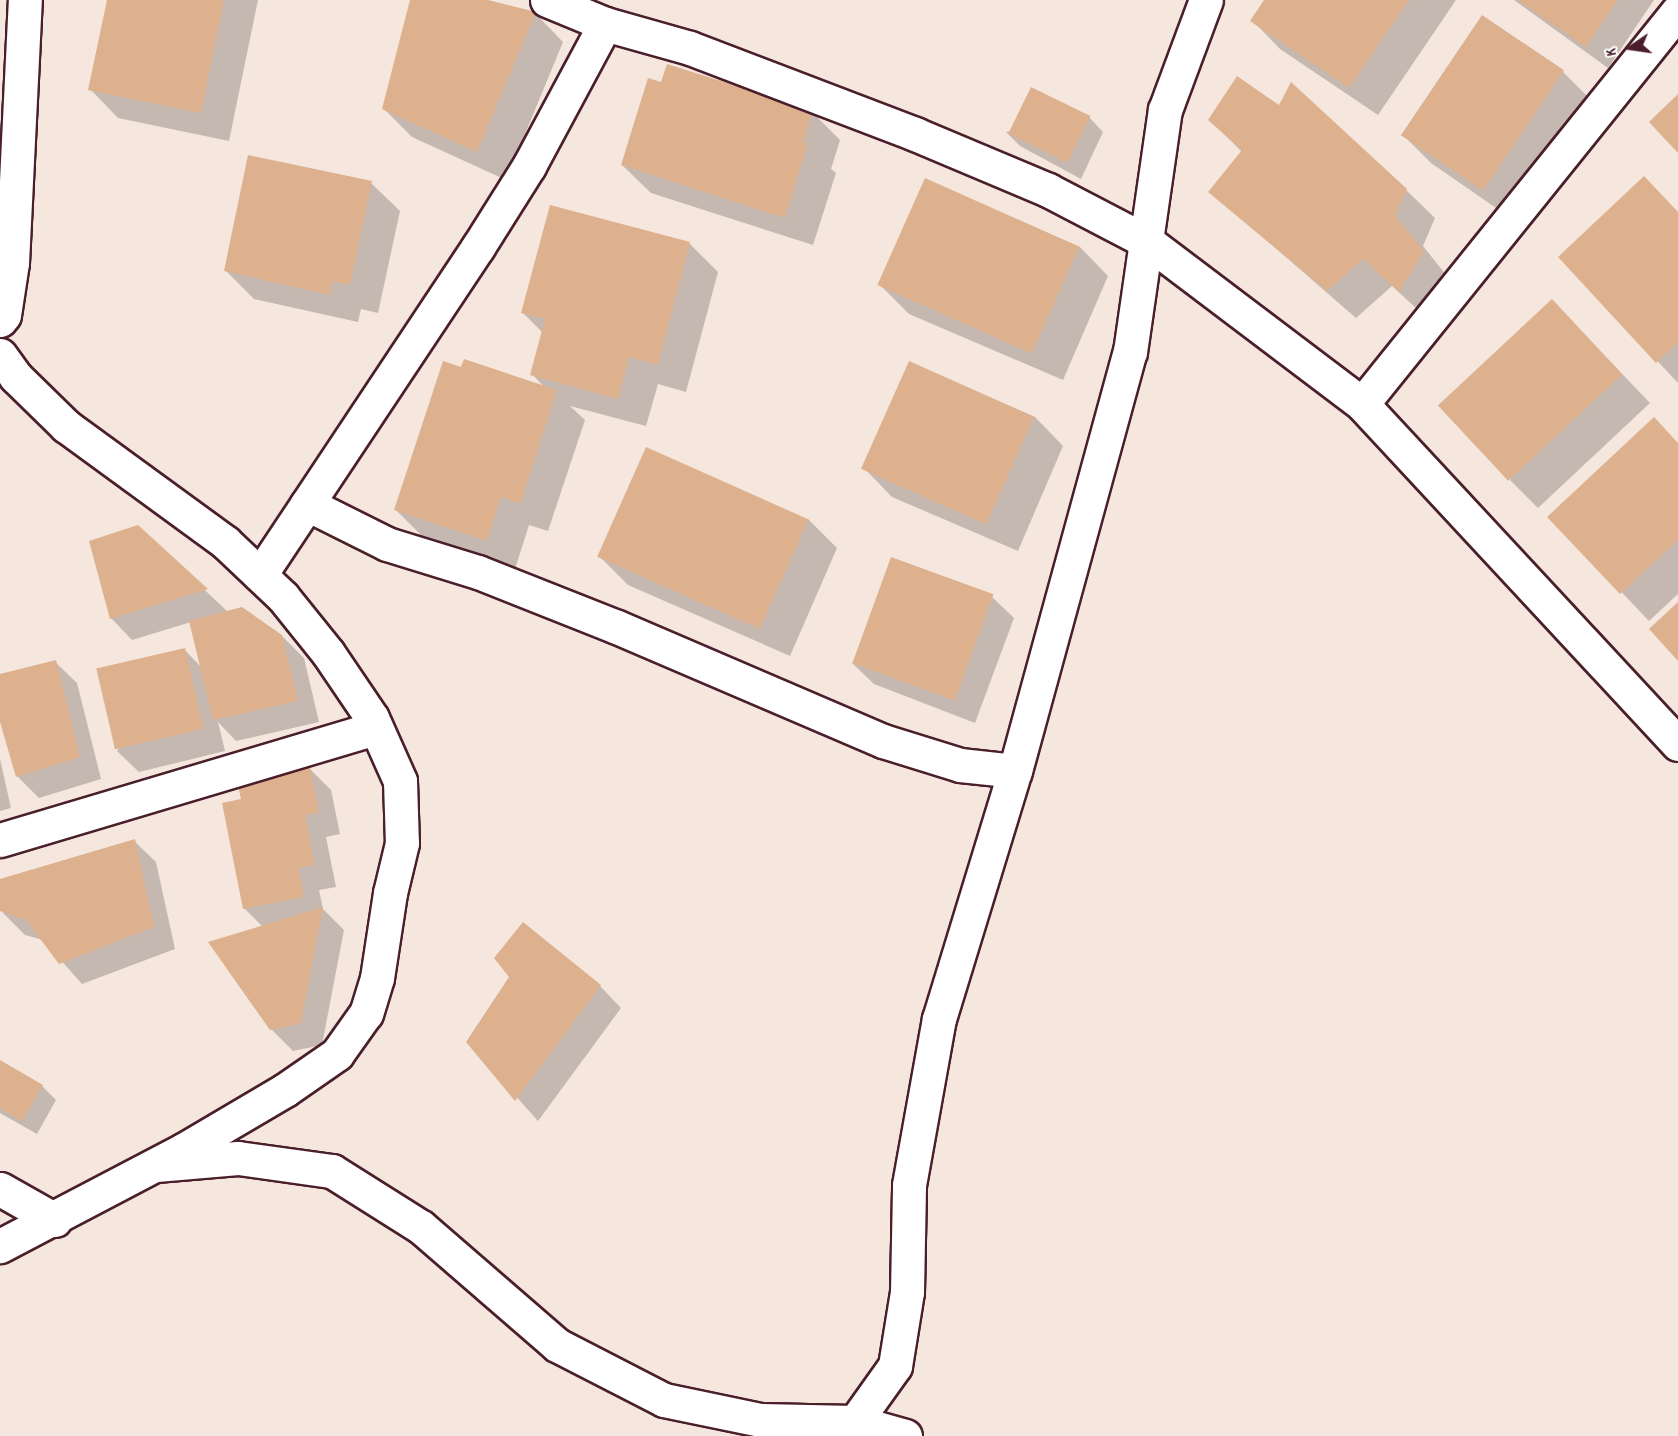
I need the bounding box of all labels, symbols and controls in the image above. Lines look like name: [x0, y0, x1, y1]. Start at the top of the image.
north arrow: [1600, 18, 1660, 78]
text: K: [1600, 46, 1624, 58]

